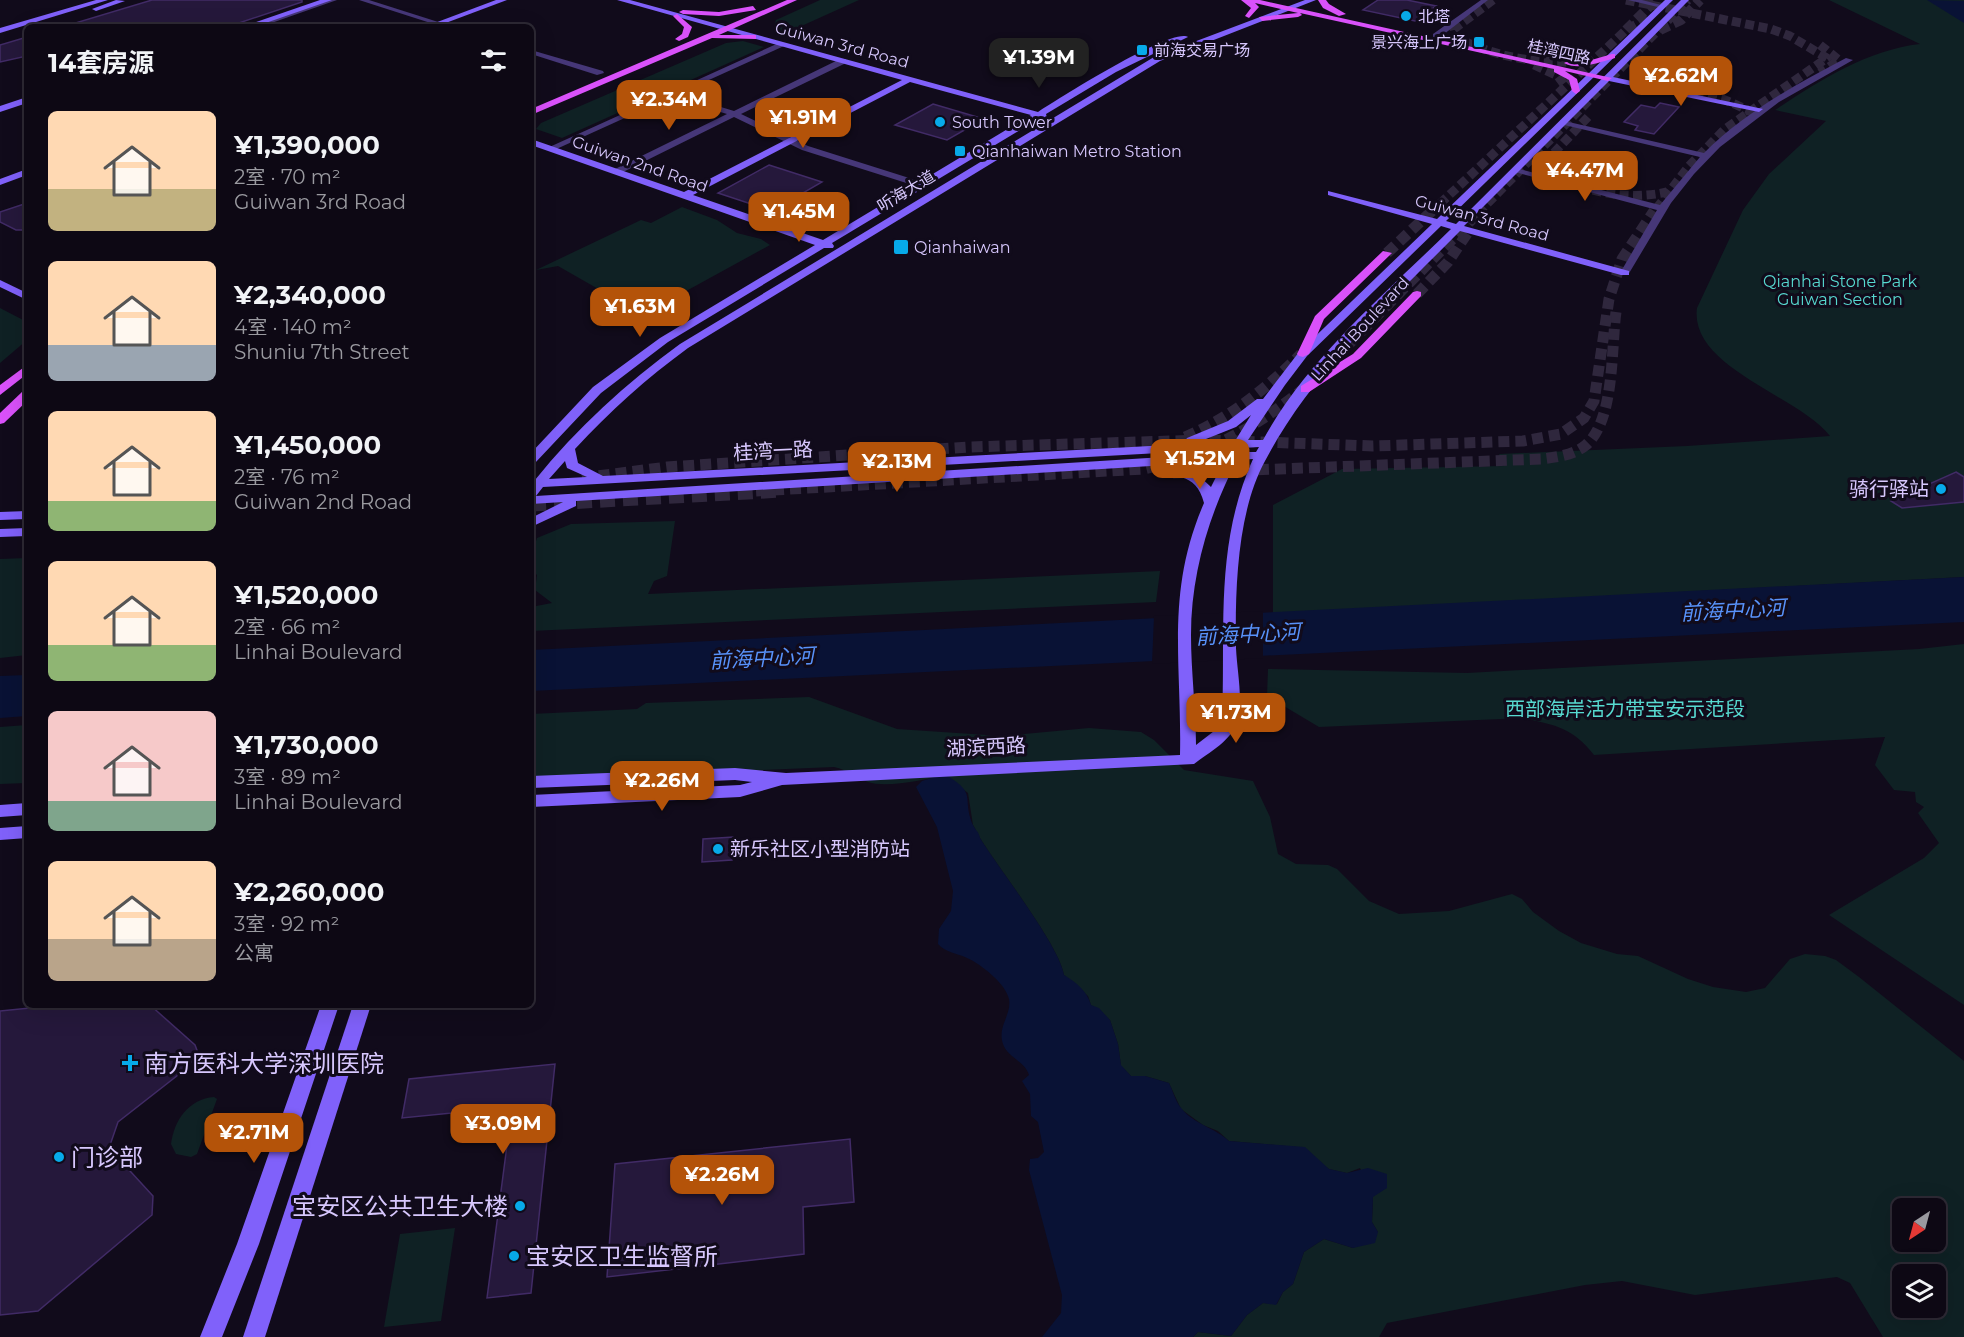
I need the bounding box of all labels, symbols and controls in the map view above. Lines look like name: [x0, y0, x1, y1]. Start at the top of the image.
place label: 北塔: [1418, 7, 1450, 26]
marker: 北塔: [1399, 9, 1413, 23]
street label: Guiwan 3rd Road: [773, 18, 911, 72]
place label: 景兴海上广场: [1371, 33, 1467, 52]
marker: 景兴海上广场: [1472, 35, 1486, 49]
street label: 桂湾四路: [1526, 36, 1592, 68]
pin: ¥1.39M: [990, 38, 1088, 89]
place label: 前海交易广场: [1154, 41, 1250, 60]
marker: 前海交易广场: [1135, 43, 1149, 57]
icon: filters: [477, 44, 510, 77]
text: ¥1.39M: [1003, 45, 1075, 69]
text: 14套房源: [48, 47, 154, 79]
pin: ¥2.62M: [1632, 56, 1730, 107]
text: ¥2.62M: [1643, 63, 1719, 87]
pin: ¥2.34M: [620, 80, 718, 131]
text: ¥2.34M: [631, 87, 707, 111]
pin: ¥1.91M: [754, 98, 852, 149]
text: ¥1.91M: [769, 105, 837, 129]
place label: South Tower: [952, 113, 1052, 132]
marker: South Tower: [933, 115, 947, 129]
text: ¥1,390,000: [234, 129, 380, 161]
street label: Guiwan 2nd Road: [570, 132, 710, 196]
icon: home: [96, 135, 168, 207]
place label: Qianhaiwan Metro Station: [972, 142, 1182, 161]
marker: Qianhaiwan Metro Station: [953, 144, 967, 158]
pin: ¥4.47M: [1536, 151, 1634, 202]
text: ¥4.47M: [1546, 158, 1624, 182]
text: 2室 · 70 m²: [234, 165, 341, 189]
street label: 听海大道: [874, 166, 938, 216]
text: Guiwan 3rd Road: [234, 190, 406, 214]
street label: Guiwan 3rd Road: [1413, 191, 1551, 245]
pin: ¥1.45M: [750, 192, 848, 243]
text: ¥1.45M: [762, 199, 836, 223]
marker: Qianhaiwan: [892, 238, 910, 256]
place label: Qianhaiwan: [914, 238, 1011, 257]
park label: Qianhai Stone Park Guiwan Section: [1763, 272, 1917, 309]
street label: Linhai Boulevard: [1307, 273, 1413, 385]
text: ¥2,340,000: [234, 279, 386, 311]
icon: home: [96, 285, 168, 357]
pin: ¥1.63M: [591, 287, 689, 338]
text: ¥1.63M: [604, 294, 676, 318]
text: 4室 · 140 m²: [234, 315, 351, 339]
text: Shuniu 7th Street: [234, 340, 410, 364]
text: ¥1,450,000: [234, 429, 381, 461]
icon: home: [96, 435, 168, 507]
street label: 桂湾一路: [732, 437, 814, 465]
pin: ¥1.52M: [1151, 439, 1249, 490]
pin: ¥2.13M: [848, 442, 946, 493]
text: ¥1.52M: [1164, 446, 1236, 470]
text: ¥2.13M: [862, 449, 932, 473]
text: 2室 · 76 m²: [234, 465, 340, 489]
place label: 骑行驿站: [1849, 477, 1929, 501]
marker: 骑行驿站: [1934, 482, 1948, 496]
text: Guiwan 2nd Road: [234, 490, 412, 514]
text: ¥1,520,000: [234, 579, 378, 611]
icon: home: [96, 585, 168, 657]
water label: 前海中心河: [1680, 595, 1790, 625]
text: 2室 · 66 m²: [234, 615, 340, 639]
water label: 前海中心河: [1195, 619, 1305, 649]
text: Linhai Boulevard: [234, 640, 403, 664]
water label: 前海中心河: [709, 643, 819, 673]
pin: ¥1.73M: [1187, 693, 1285, 744]
park label: 西部海岸活力带宝安示范段: [1505, 697, 1745, 721]
text: ¥1.73M: [1200, 700, 1272, 724]
text: ¥1,730,000: [234, 729, 379, 761]
street label: 湖滨西路: [945, 733, 1027, 761]
icon: home: [96, 735, 168, 807]
pin: ¥2.26M: [613, 761, 711, 812]
text: 3室 · 89 m²: [234, 765, 341, 789]
text: ¥2.26M: [624, 768, 700, 792]
text: Linhai Boulevard: [234, 790, 403, 814]
place label: 新乐社区小型消防站: [730, 837, 910, 861]
marker: 新乐社区小型消防站: [711, 842, 725, 856]
text: ¥2,260,000: [234, 876, 384, 908]
icon: home: [96, 885, 168, 957]
text: 3室 · 92 m²: [234, 912, 339, 936]
text: 公寓: [234, 941, 274, 965]
place label: 南方医科大学深圳医院: [144, 1049, 384, 1078]
marker: 南方医科大学深圳医院: [121, 1054, 139, 1072]
pin: ¥3.09M: [454, 1104, 552, 1155]
text: ¥3.09M: [464, 1111, 542, 1135]
pin: ¥2.71M: [205, 1113, 303, 1164]
text: ¥2.71M: [218, 1120, 290, 1144]
place label: 门诊部: [71, 1143, 143, 1172]
marker: 门诊部: [52, 1150, 66, 1164]
pin: ¥2.26M: [673, 1155, 771, 1206]
text: ¥2.26M: [684, 1162, 760, 1186]
place label: 宝安区公共卫生大楼: [292, 1192, 508, 1221]
north arrow: [1892, 1198, 1946, 1252]
map controls: [1892, 1198, 1946, 1318]
marker: 宝安区公共卫生大楼: [513, 1199, 527, 1213]
place label: 宝安区卫生监督所: [526, 1242, 718, 1271]
marker: 宝安区卫生监督所: [507, 1249, 521, 1263]
button: layers: [1892, 1264, 1946, 1318]

